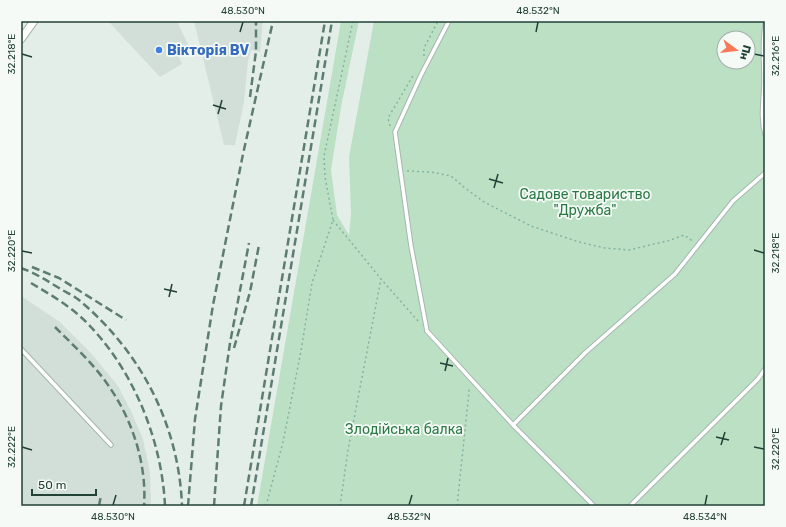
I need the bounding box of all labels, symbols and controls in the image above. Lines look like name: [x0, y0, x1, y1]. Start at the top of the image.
text: 48.530°N: [221, 5, 265, 17]
text: 48.532°N: [516, 5, 560, 17]
north arrow: [716, 30, 756, 70]
text: 32.218°E: [6, 34, 18, 74]
text: 32.216°E: [770, 36, 782, 76]
place label: Вікторія BV: [167, 42, 249, 59]
text: Пн: [737, 43, 753, 61]
marker: Вікторія BV: [154, 45, 164, 55]
park label: Садове товариство "Дружба": [519, 186, 651, 219]
text: 32.220°E: [6, 230, 18, 272]
text: 32.218°E: [770, 233, 782, 273]
park label: Злодійська балка: [345, 421, 463, 438]
text: 32.222°E: [6, 426, 18, 468]
text: 32.220°E: [770, 428, 782, 470]
scale bar: [32, 471, 96, 497]
text: 50 m: [38, 478, 66, 492]
text: 48.530°N: [91, 511, 135, 523]
text: 48.532°N: [387, 511, 431, 523]
text: 48.534°N: [683, 511, 727, 523]

